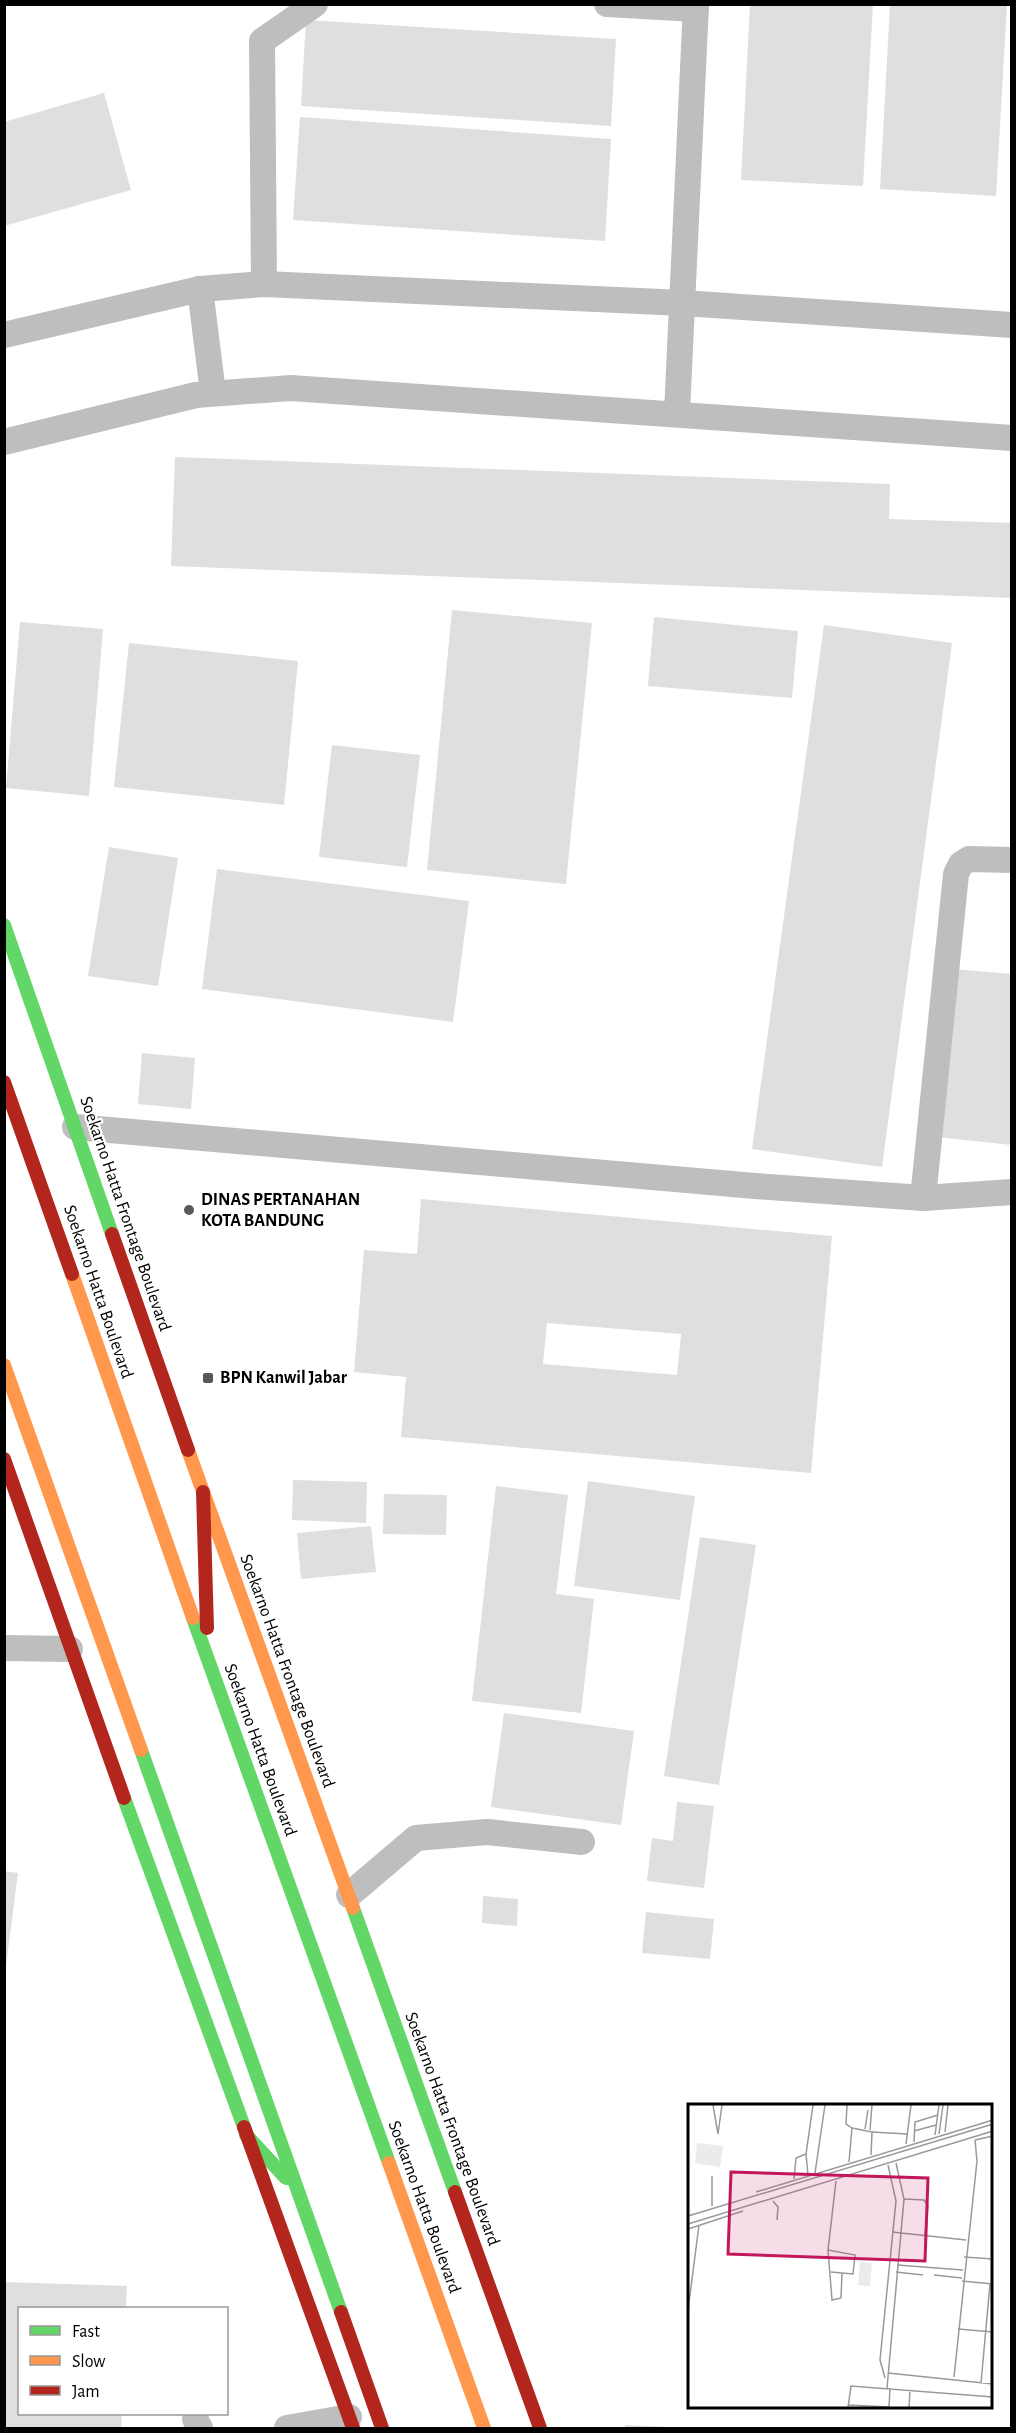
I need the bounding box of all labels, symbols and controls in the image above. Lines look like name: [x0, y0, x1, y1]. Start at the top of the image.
street label: Soekarno Hatta Frontage Boulevard: [76, 1094, 174, 1334]
place label: DINAS PERTANAHAN KOTA BANDUNG: [201, 1191, 360, 1230]
street label: Soekarno Hatta Boulevard: [60, 1203, 136, 1381]
marker: DINAS PERTANAHAN KOTA BANDUNG: [182, 1203, 196, 1217]
place label: BPN Kanwil Jabar: [220, 1369, 348, 1387]
marker: BPN Kanwil Jabar: [201, 1371, 215, 1385]
street label: Soekarno Hatta Frontage Boulevard: [236, 1552, 338, 1790]
street label: Soekarno Hatta Boulevard: [220, 1661, 300, 1839]
street label: Soekarno Hatta Frontage Boulevard: [401, 2010, 503, 2248]
inset map: [688, 2104, 992, 2409]
street label: Soekarno Hatta Boulevard: [384, 2118, 464, 2296]
legend: [18, 2307, 228, 2415]
text: Fast: [72, 2323, 100, 2341]
text: Slow: [72, 2353, 105, 2371]
text: Jam: [72, 2383, 100, 2401]

